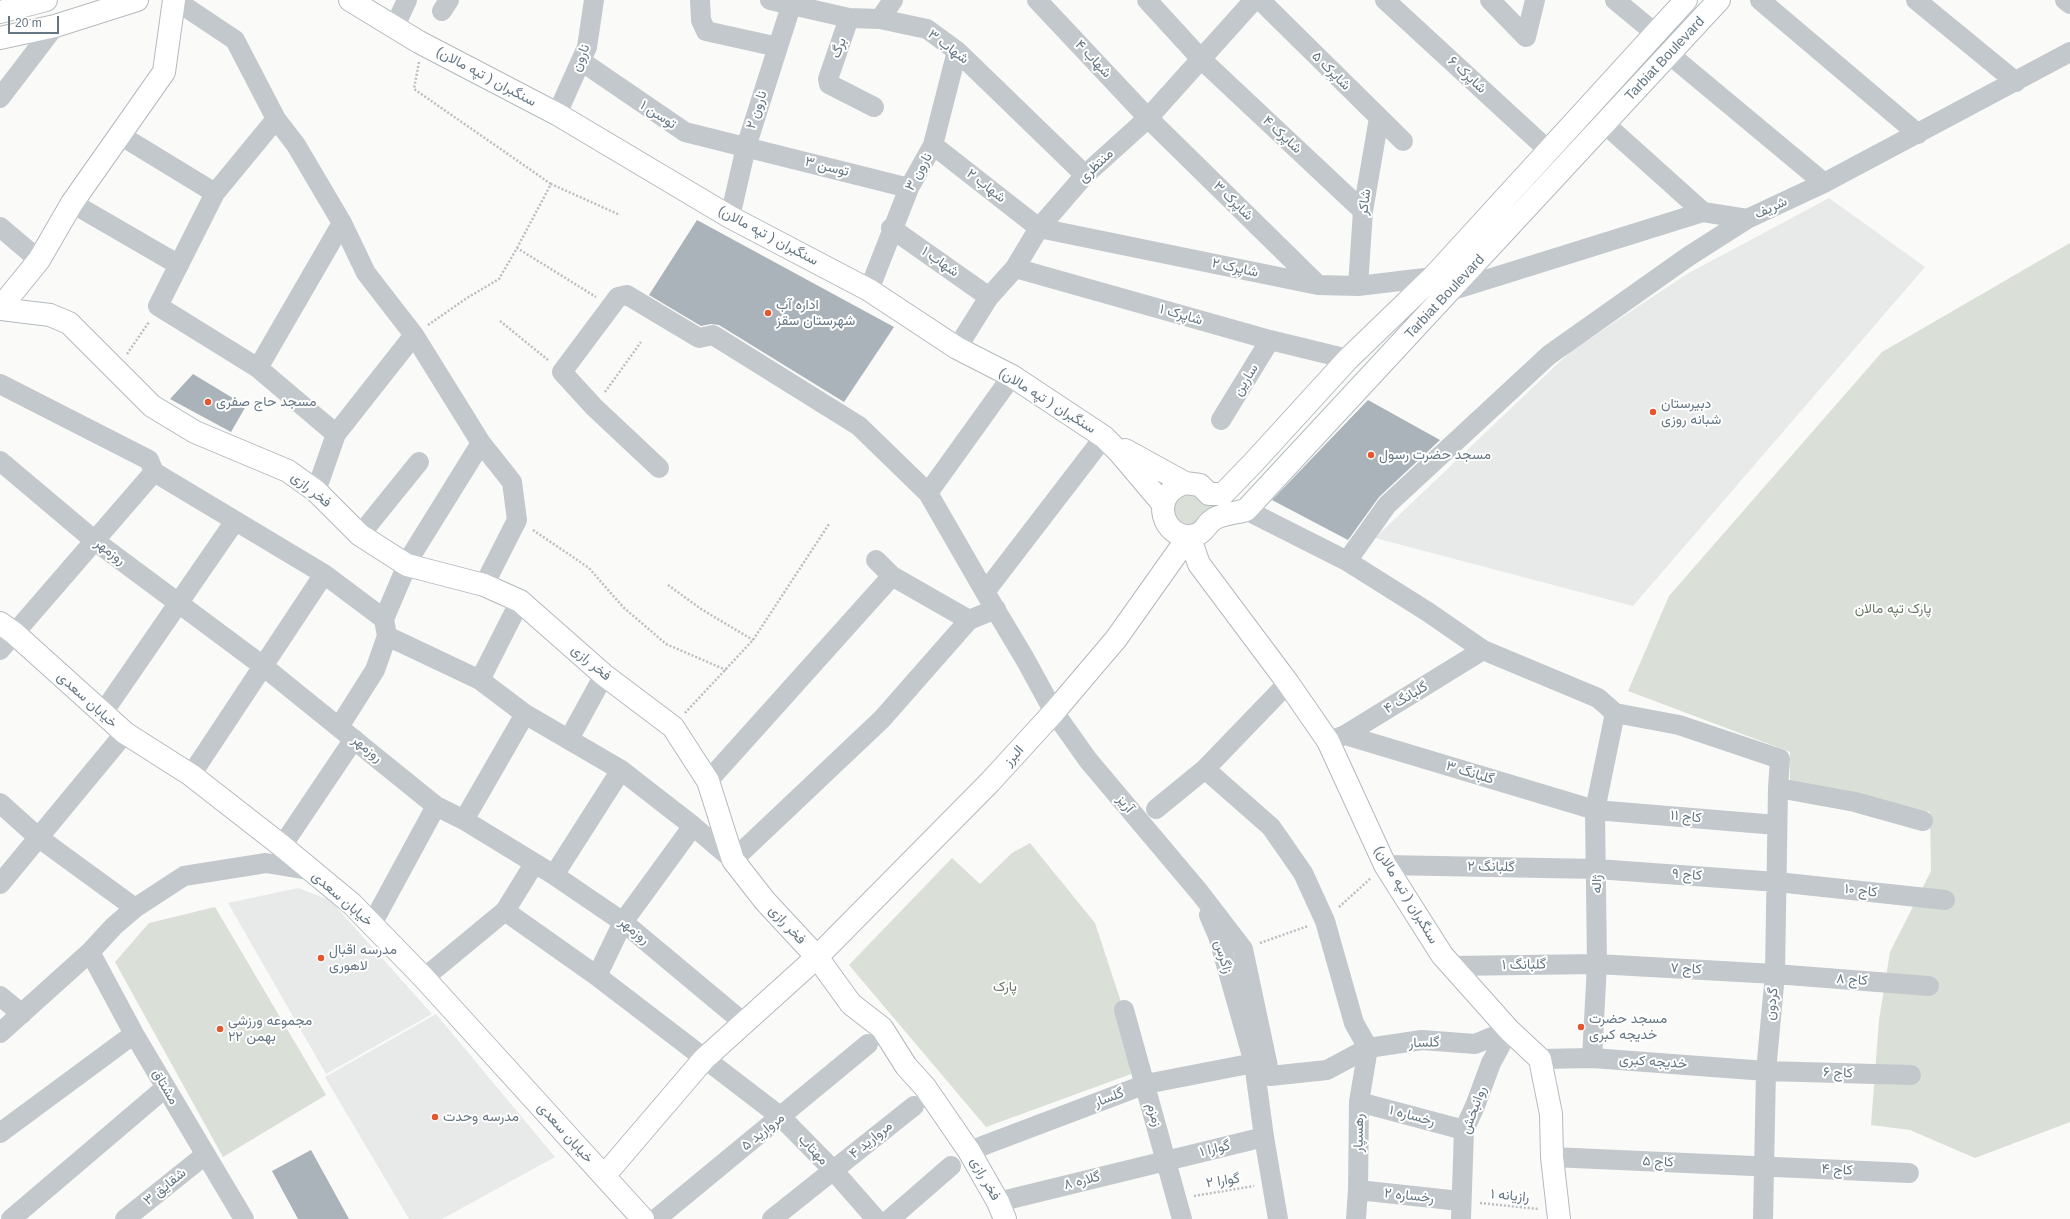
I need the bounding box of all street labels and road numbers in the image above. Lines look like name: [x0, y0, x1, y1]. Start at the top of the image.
street label: Tarbiat Boulevard: [1622, 13, 1708, 105]
street label: شهاب ۳: [924, 26, 972, 68]
street label: برگ: [828, 35, 850, 61]
street label: شهاب ۴: [1071, 37, 1115, 81]
street label: نارون: [568, 42, 594, 74]
street label: سنگبران ( تپه مالان): [433, 43, 539, 111]
street label: شاپرک ۵: [1308, 48, 1354, 94]
street label: شاپرک ۶: [1444, 53, 1490, 97]
street label: نارون ۲: [743, 89, 771, 131]
street label: توسن ۱: [637, 97, 679, 133]
street label: شاپرک ۴: [1259, 113, 1305, 157]
street label: منتظری: [1075, 145, 1117, 187]
street label: نارون ۳: [902, 150, 936, 194]
street label: توسن ۳: [803, 153, 851, 181]
street label: شهاب ۲: [963, 165, 1009, 207]
street label: شاپرک ۳: [1210, 178, 1256, 224]
street label: شاکر: [1355, 188, 1375, 216]
street label: شریف: [1752, 193, 1790, 223]
street label: سنگبران ( تپه مالان): [715, 202, 821, 270]
street label: شهاب ۱: [918, 243, 962, 281]
street label: Tarbiat Boulevard: [1402, 251, 1488, 343]
street label: شاپرک ۲: [1210, 255, 1260, 281]
street label: شاپرک ۱: [1158, 301, 1204, 329]
street label: سارین: [1230, 361, 1262, 399]
street label: سنگبران ( تپه مالان): [995, 364, 1099, 438]
street label: فخر رازی: [287, 469, 335, 511]
street label: روزمهر: [91, 535, 129, 569]
street label: فخر رازی: [568, 641, 614, 685]
street label: خیابان سعدی: [53, 668, 121, 732]
street label: گلبانگ ۴: [1381, 678, 1431, 718]
street label: روزمهر: [348, 732, 386, 766]
street label: البرز: [1000, 742, 1028, 770]
street label: گلبانگ ۳: [1444, 758, 1496, 788]
street label: آریز: [1113, 792, 1137, 816]
street label: کاج ۱۱: [1670, 807, 1702, 827]
street label: سنگبران ( تپه مالان): [1370, 843, 1442, 947]
street label: گلبانگ ۲: [1467, 858, 1515, 876]
street label: کاج ۹: [1672, 866, 1702, 884]
street label: خیابان سعدی: [308, 868, 376, 930]
street label: ژاله: [1589, 875, 1605, 893]
street label: کاج ۱۰: [1844, 881, 1878, 901]
street label: فخر رازی: [765, 902, 809, 948]
street label: روزمهر: [615, 914, 653, 948]
street label: زاگرس: [1210, 938, 1236, 976]
street label: گلبانگ ۱: [1502, 956, 1546, 974]
street label: کاج ۷: [1670, 960, 1702, 978]
street label: کاج ۸: [1836, 971, 1868, 989]
street label: گردون: [1762, 987, 1782, 1021]
street label: گلسار: [1408, 1034, 1440, 1052]
street label: خدیجه کبری: [1618, 1051, 1688, 1073]
street label: کاج ۶: [1823, 1064, 1853, 1082]
street label: مشتاق: [148, 1066, 182, 1108]
street label: روانبخش: [1458, 1084, 1490, 1136]
street label: گلسار: [1092, 1085, 1126, 1111]
street label: خیابان سعدی: [533, 1099, 597, 1167]
street label: زمزم: [1143, 1101, 1165, 1129]
street label: رخساره ۱: [1387, 1102, 1437, 1130]
street label: مروارید ۵: [738, 1109, 788, 1155]
street label: رهسپار: [1350, 1113, 1368, 1153]
street label: مروارید ۴: [846, 1118, 896, 1162]
street label: مهتاب: [795, 1131, 831, 1169]
street label: گوارا ۱: [1198, 1137, 1232, 1161]
street label: کاج ۵: [1642, 1153, 1674, 1171]
street label: فخر رازی: [966, 1154, 1004, 1204]
street label: کاج ۴: [1821, 1161, 1853, 1179]
street label: شقایق ۳: [140, 1165, 190, 1209]
street label: گلاره ۸: [1062, 1168, 1102, 1194]
street label: گوارا ۲: [1205, 1170, 1241, 1192]
street label: رخساره ۲: [1383, 1185, 1435, 1207]
street label: رازیانه ۱: [1490, 1186, 1530, 1206]

